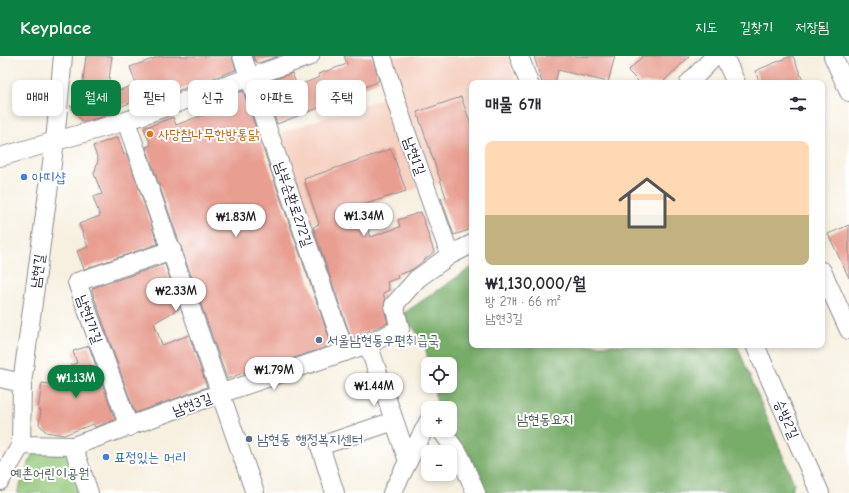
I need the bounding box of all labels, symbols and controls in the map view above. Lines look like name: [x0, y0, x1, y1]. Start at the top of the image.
text: Keyplace: [20, 17, 91, 39]
text: 지도: [695, 19, 717, 36]
text: 길찾기: [739, 19, 773, 36]
text: 저장됨: [795, 19, 829, 36]
chip: 매매: [12, 80, 63, 116]
chip: 월세: [71, 80, 121, 116]
chip: 필터: [129, 80, 180, 116]
chip: 신규: [188, 80, 238, 116]
chip: 아파트: [246, 80, 308, 116]
chip: 주택: [316, 80, 366, 116]
icon: filters: [787, 93, 809, 115]
text: 매물 6개: [485, 95, 541, 114]
place label: 사당참나무한방통닭: [158, 126, 260, 143]
marker: 사당참나무한방통닭: [145, 129, 155, 139]
street label: 남현1길: [400, 135, 429, 178]
street label: 남부순환로272길: [271, 159, 316, 250]
icon: home: [611, 167, 683, 239]
place label: 아띠샵: [32, 169, 67, 186]
marker: 아띠샵: [19, 172, 29, 182]
pin: ₩1.34M: [331, 203, 397, 237]
pin: ₩1.83M: [203, 204, 269, 238]
text: ₩1.34M: [344, 208, 384, 223]
text: ₩1.83M: [216, 209, 256, 224]
street label: 남현길: [27, 252, 48, 289]
text: ₩1,130,000/월: [485, 274, 586, 293]
pin: ₩2.33M: [143, 278, 209, 312]
text: ₩2.33M: [155, 283, 197, 298]
street label: 남현1가길: [73, 292, 106, 347]
text: 방 2개 · 66 m²: [485, 294, 560, 309]
text: 남현3길: [485, 311, 523, 326]
place label: 서울남현동우편취급국: [327, 332, 440, 349]
marker: 서울남현동우편취급국: [314, 335, 324, 345]
pin: ₩1.79M: [241, 357, 307, 391]
map controls: [421, 357, 457, 481]
button: locate: [421, 357, 457, 393]
text: ₩1.79M: [254, 362, 294, 377]
pin: ₩1.13M: [43, 365, 109, 399]
text: ₩1.13M: [56, 370, 96, 385]
pin: ₩1.44M: [341, 373, 407, 407]
text: ₩1.44M: [354, 378, 394, 393]
street label: 남현3길: [170, 389, 215, 419]
street label: 승방2길: [771, 397, 803, 442]
button: +: [421, 401, 457, 437]
park label: 남현동요지: [517, 411, 573, 428]
place label: 남현동 행정복지센터: [257, 431, 363, 448]
marker: 남현동 행정복지센터: [244, 434, 254, 444]
button: −: [421, 445, 457, 481]
place label: 표정있는 머리: [114, 449, 186, 466]
marker: 표정있는 머리: [101, 452, 111, 462]
park label: 예촌어린이공원: [11, 465, 89, 482]

